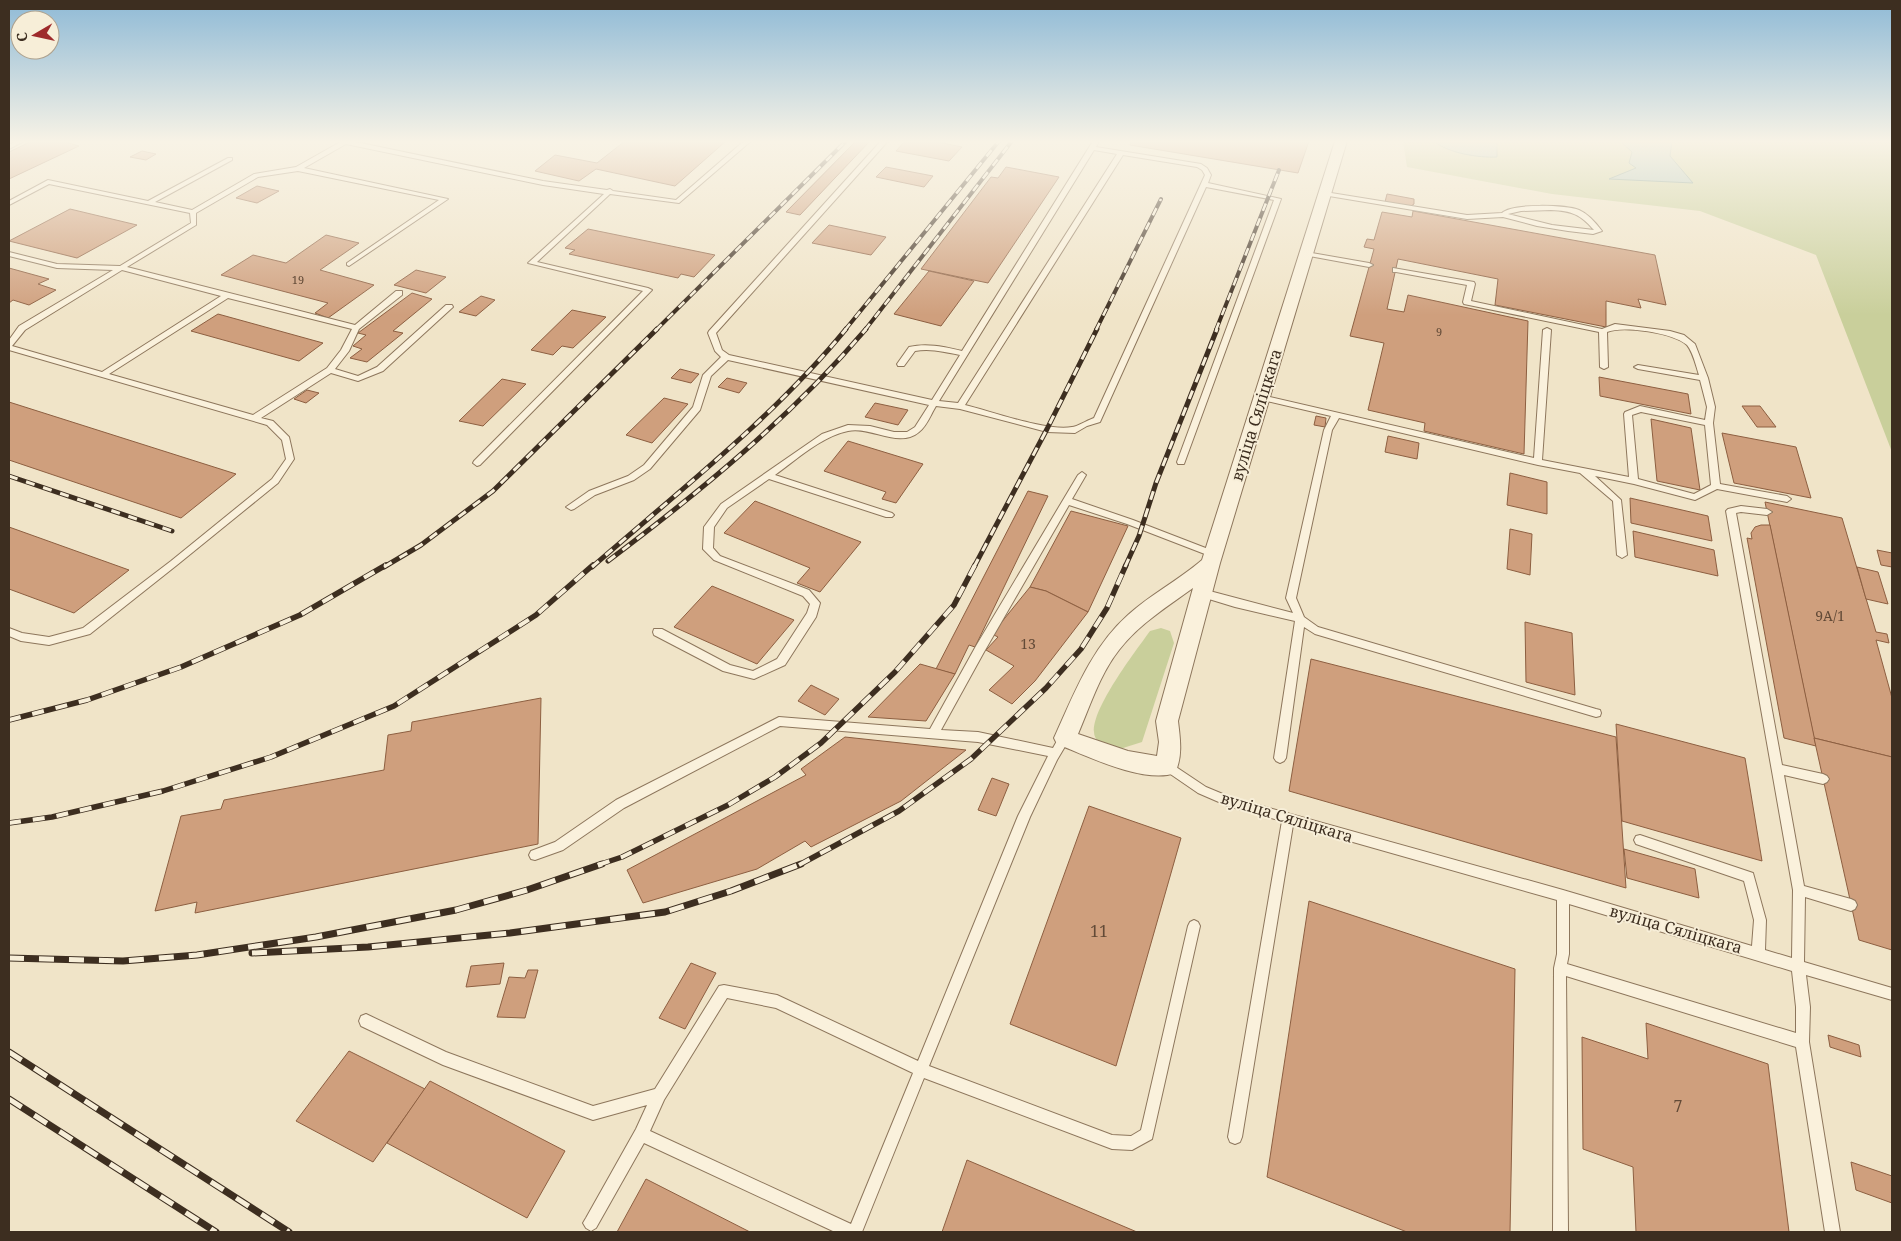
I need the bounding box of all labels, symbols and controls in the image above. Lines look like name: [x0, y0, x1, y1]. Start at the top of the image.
north arrow: [10, 10, 60, 60]
text: С: [12, 31, 32, 43]
house number: 19: [292, 272, 304, 287]
house number: 9: [1436, 324, 1442, 339]
street label: вуліца Сяліцкага: [1225, 346, 1287, 484]
house number: 9А/1: [1815, 606, 1845, 625]
house number: 13: [1020, 634, 1036, 653]
street label: вуліца Сяліцкага: [1218, 786, 1356, 848]
street label: вуліца Сяліцкага: [1607, 900, 1745, 958]
house number: 11: [1090, 920, 1108, 942]
house number: 7: [1674, 1095, 1683, 1117]

